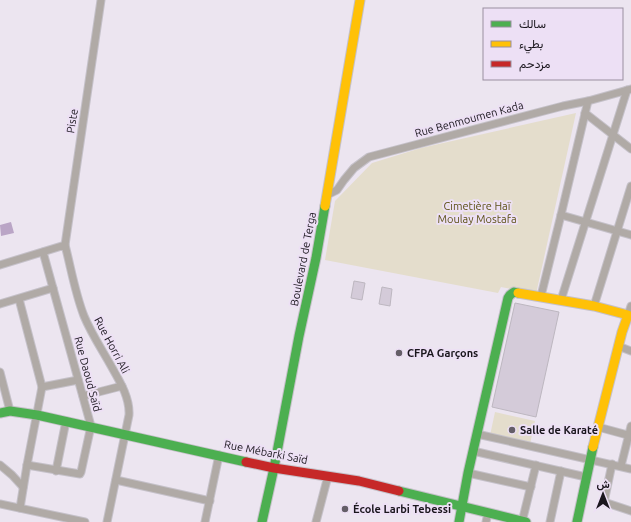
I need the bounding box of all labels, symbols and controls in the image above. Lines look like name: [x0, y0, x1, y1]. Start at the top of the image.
legend: [483, 8, 623, 80]
text: سالك: [519, 17, 546, 30]
text: بطيء: [519, 37, 543, 54]
text: مزدحم: [519, 57, 550, 72]
street label: Rue Benmoumen Kada: [413, 99, 525, 139]
street label: Piste: [64, 108, 80, 134]
park label: Cimetière Haï Moulay Mostafa: [437, 200, 517, 225]
street label: Boulevard de Terga: [288, 211, 318, 307]
street label: Rue Horri Ali: [92, 315, 132, 375]
street label: Rue Daoud Saïd: [72, 335, 104, 413]
place label: CFPA Garçons: [407, 347, 478, 359]
marker: CFPA Garçons: [394, 348, 404, 358]
place label: Salle de Karaté: [520, 424, 598, 436]
marker: Salle de Karaté: [507, 425, 517, 435]
street label: Rue Mébarki Saïd: [223, 438, 309, 466]
north arrow: [583, 474, 623, 514]
text: ش: [596, 478, 610, 491]
place label: École Larbi Tebessi: [353, 502, 451, 515]
marker: École Larbi Tebessi: [340, 504, 350, 514]

